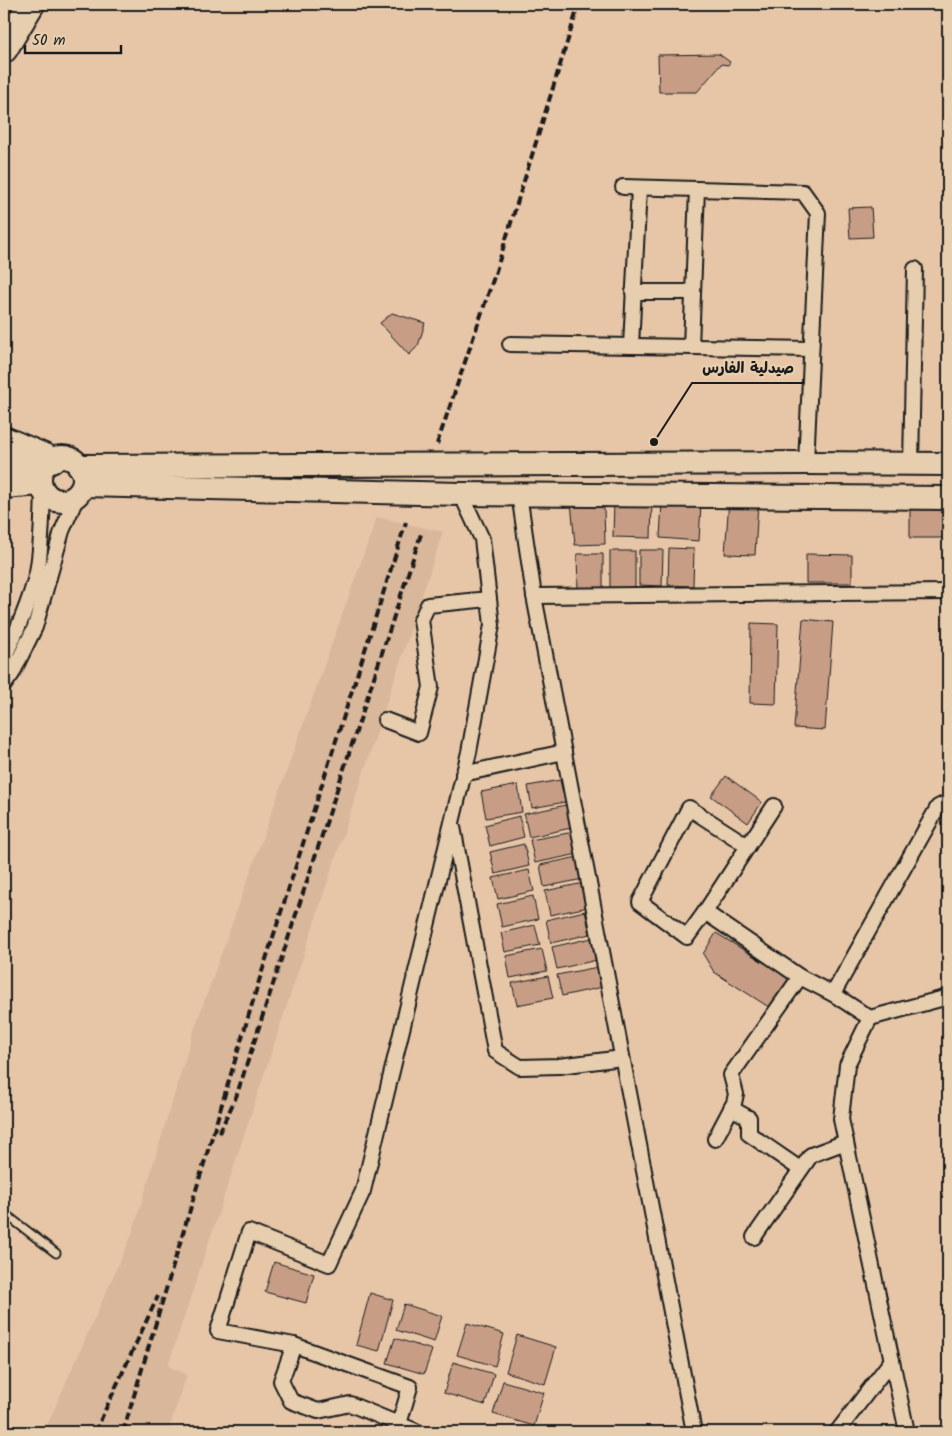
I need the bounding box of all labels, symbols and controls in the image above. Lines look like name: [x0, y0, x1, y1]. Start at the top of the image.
scale bar: [25, 22, 121, 54]
text: 50 m: [32, 29, 66, 53]
callout: صيدلية الفارس: [692, 353, 804, 383]
text: صيدلية الفارس: [702, 357, 794, 381]

